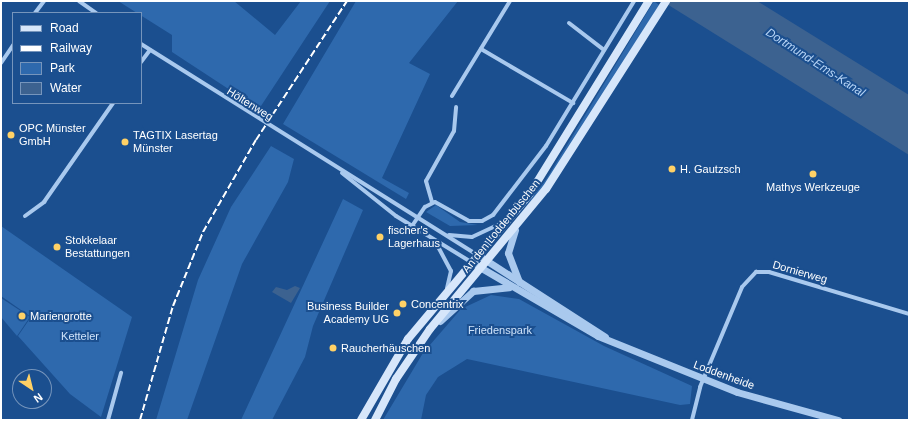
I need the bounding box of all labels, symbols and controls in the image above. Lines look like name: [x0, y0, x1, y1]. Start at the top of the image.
legend: [12, 12, 142, 104]
text: Road: [50, 21, 79, 35]
water label: Dortmund-Ems-Kanal: [763, 26, 867, 100]
text: Railway: [50, 41, 92, 55]
text: Park: [50, 61, 75, 75]
text: Water: [50, 81, 82, 95]
street label: Höltenweg: [224, 85, 276, 123]
place label: OPC Münster GmbH: [19, 122, 86, 148]
place label: TAGTIX Lasertag Münster: [133, 129, 218, 155]
marker: OPC Münster GmbH: [6, 130, 16, 140]
marker: TAGTIX Lasertag Münster: [120, 137, 130, 147]
place label: H. Gautzsch: [680, 162, 741, 176]
marker: H. Gautzsch: [667, 164, 677, 174]
marker: Mathys Werkzeuge: [808, 169, 818, 179]
street label: An den Loddenbüschen: [459, 177, 543, 275]
place label: Mathys Werkzeuge: [766, 180, 860, 194]
place label: fischer's Lagerhaus: [388, 224, 440, 250]
marker: fischer's Lagerhaus: [375, 232, 385, 242]
place label: Stokkelaar Bestattungen: [65, 234, 130, 260]
marker: Stokkelaar Bestattungen: [52, 242, 62, 252]
street label: Dornierweg: [771, 258, 829, 286]
place label: Concentrix: [411, 297, 464, 311]
marker: Concentrix: [398, 299, 408, 309]
place label: Business Builder Academy UG: [307, 300, 389, 326]
marker: Business Builder Academy UG: [392, 308, 402, 318]
place label: Mariengrotte: [30, 309, 92, 323]
marker: Mariengrotte: [17, 311, 27, 321]
park label: Friedenspark: [468, 323, 532, 337]
park label: Ketteler: [61, 329, 99, 343]
place label: Raucherhäuschen: [341, 341, 430, 355]
marker: Raucherhäuschen: [328, 343, 338, 353]
street label: Loddenheide: [692, 358, 756, 392]
north arrow: [12, 369, 52, 409]
text: N: [32, 391, 45, 405]

